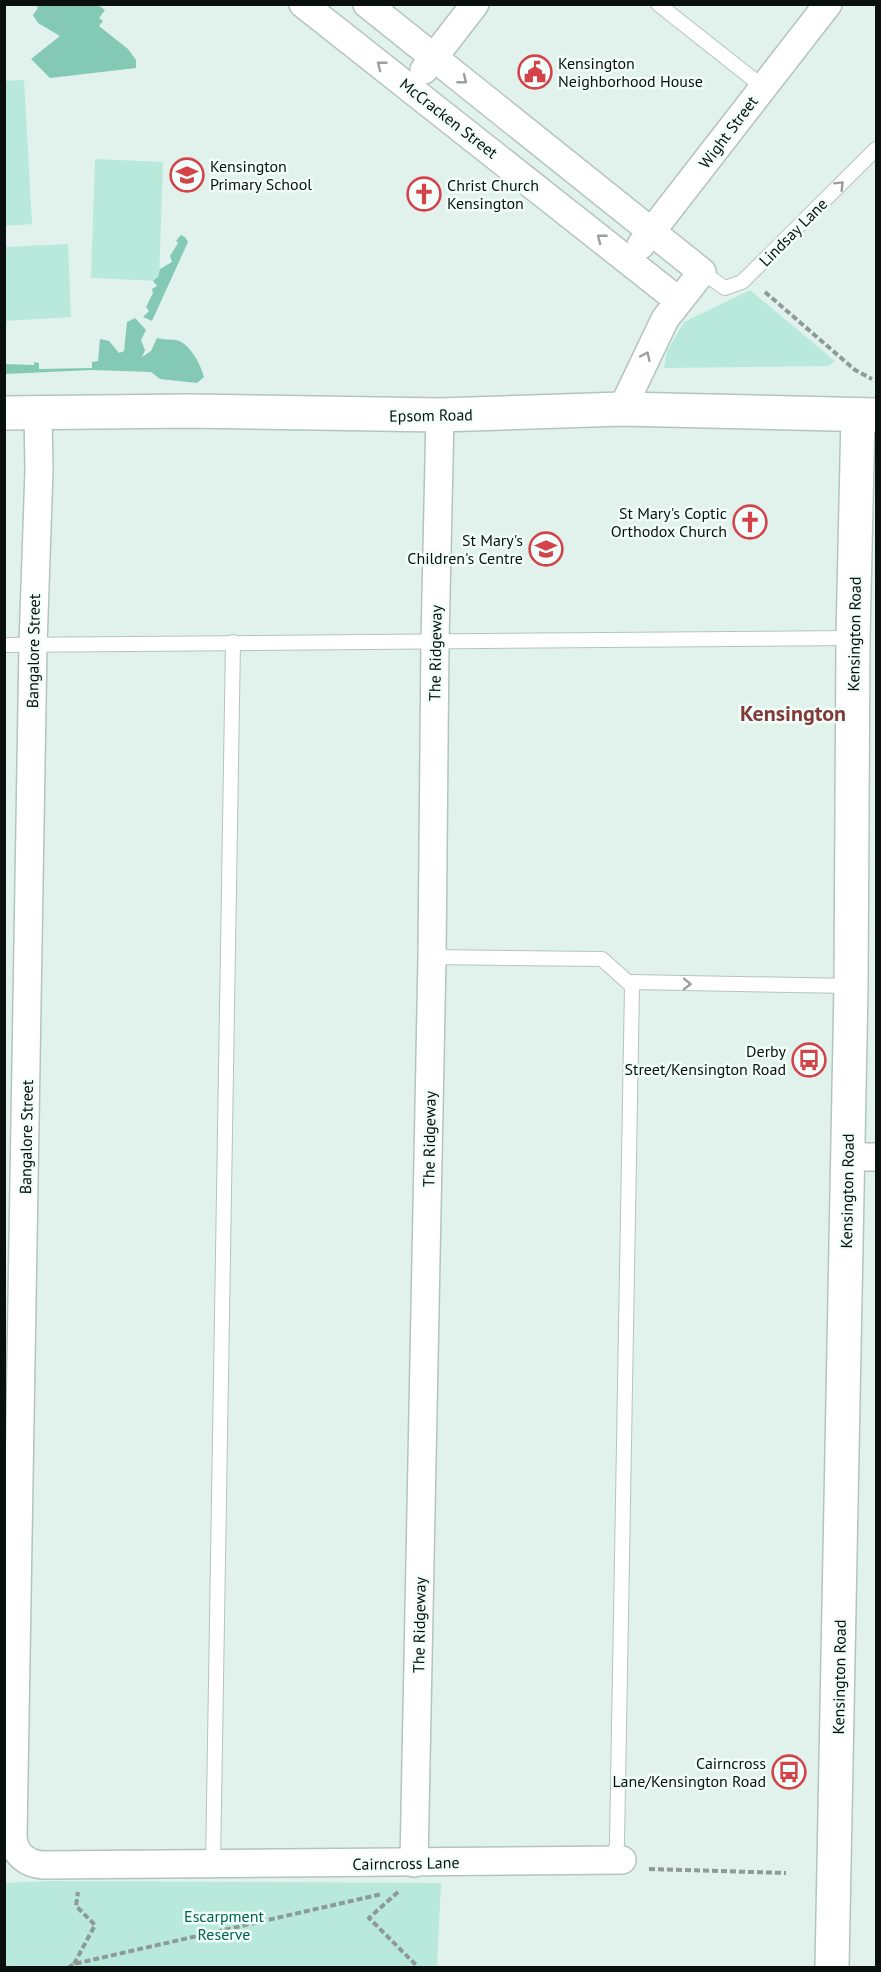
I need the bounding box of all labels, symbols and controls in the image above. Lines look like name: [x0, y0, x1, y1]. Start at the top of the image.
place label: Kensington Neighborhood House: [558, 53, 703, 91]
public building icon: Kensington Neighborhood House: [517, 54, 553, 90]
one-way arrow: [377, 62, 388, 73]
one-way arrow: [456, 72, 467, 83]
street label: McCracken Street: [396, 74, 502, 163]
street label: Wight Street: [694, 91, 762, 172]
place label: Kensington Primary School: [210, 156, 312, 194]
school or university icon: Kensington Primary School: [169, 157, 205, 193]
place label: Christ Church Kensington: [447, 175, 539, 213]
church icon: Christ Church Kensington: [406, 176, 442, 212]
one-way arrow: [833, 181, 843, 192]
street label: Lindsay Lane: [755, 194, 831, 270]
one-way arrow: [596, 234, 607, 245]
one-way arrow: [639, 351, 651, 362]
street label: Epsom Road: [389, 404, 473, 426]
place label: St Mary's Coptic Orthodox Church: [611, 503, 727, 541]
church icon: St Mary's Coptic Orthodox Church: [732, 504, 768, 540]
place label: St Mary's Children's Centre: [407, 530, 523, 568]
school or university icon: St Mary's Children's Centre: [528, 531, 564, 567]
street label: Kensington Road: [843, 576, 865, 692]
street label: Bangalore Street: [22, 593, 44, 708]
street label: The Ridgeway: [424, 604, 446, 701]
district label: Kensington: [740, 699, 846, 727]
one-way arrow: [682, 977, 691, 990]
place label: Derby Street/Kensington Road: [625, 1041, 787, 1079]
bus stop icon: Derby Street/Kensington Road: [791, 1042, 827, 1078]
street label: Bangalore Street: [15, 1079, 37, 1194]
street label: The Ridgeway: [418, 1090, 440, 1187]
street label: Kensington Road: [836, 1133, 858, 1249]
street label: The Ridgeway: [408, 1576, 430, 1673]
street label: Kensington Road: [828, 1619, 850, 1735]
place label: Cairncross Lane/Kensington Road: [613, 1753, 766, 1791]
bus stop icon: Cairncross Lane/Kensington Road: [771, 1754, 807, 1790]
street label: Cairncross Lane: [352, 1852, 460, 1874]
park label: Escarpment Reserve: [184, 1906, 265, 1944]

